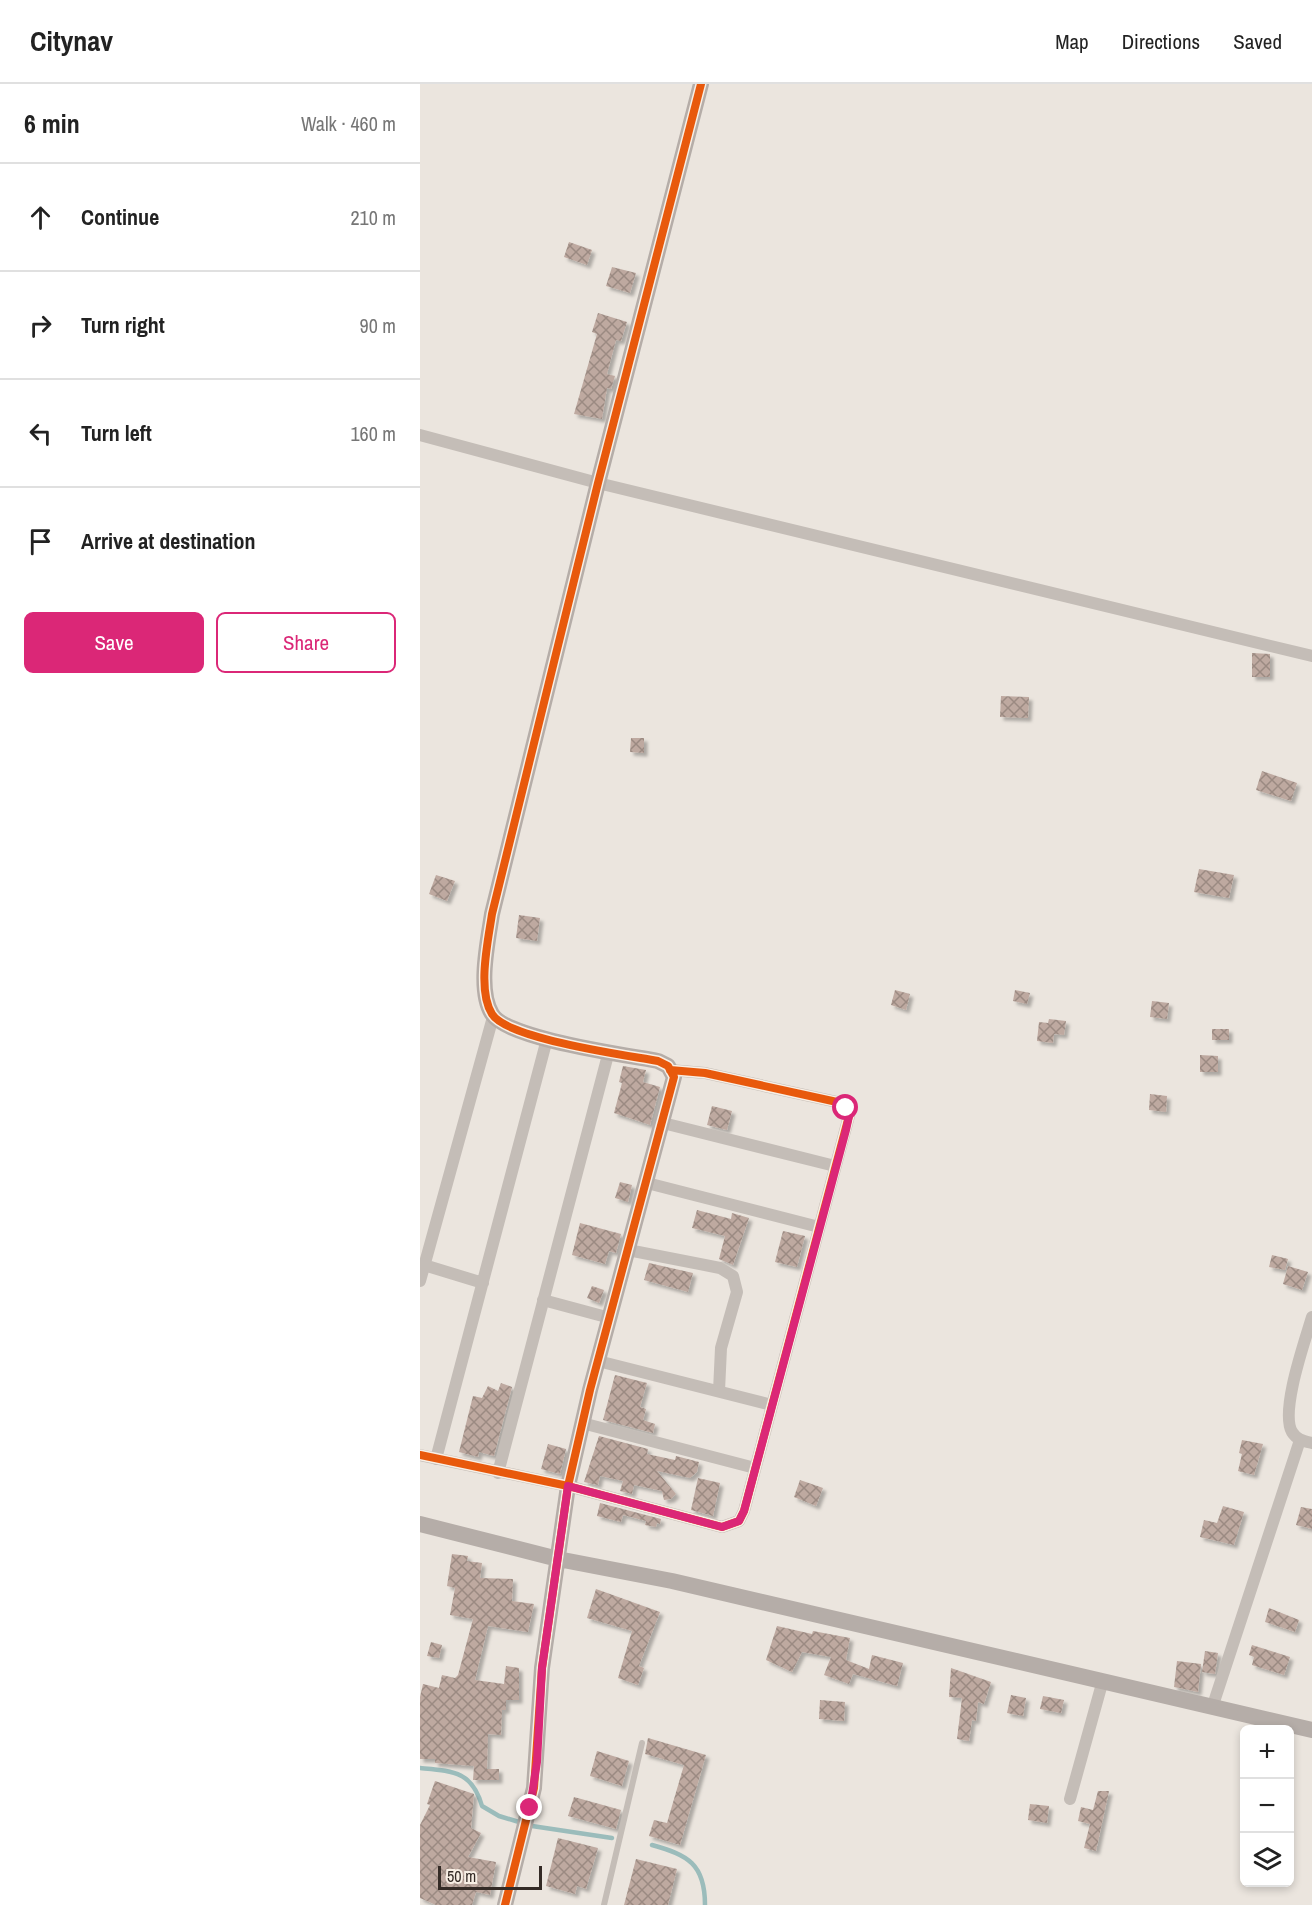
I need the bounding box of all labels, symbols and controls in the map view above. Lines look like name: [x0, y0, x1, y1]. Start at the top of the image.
text: Citynav: [30, 22, 113, 60]
text: Map: [1055, 27, 1089, 56]
text: Directions: [1122, 27, 1200, 56]
text: Saved: [1233, 27, 1282, 56]
text: 6 min: [24, 106, 80, 141]
text: Walk · 460 m: [301, 110, 396, 137]
icon: ahead: [24, 201, 57, 234]
text: Continue: [81, 202, 159, 232]
text: 210 m: [350, 204, 396, 231]
icon: right: [24, 309, 57, 342]
text: Turn right: [81, 310, 165, 340]
text: 90 m: [360, 312, 396, 339]
icon: left: [24, 417, 57, 450]
text: Turn left: [81, 418, 152, 448]
text: 160 m: [350, 420, 396, 447]
icon: arrive: [24, 525, 57, 558]
text: Arrive at destination: [81, 526, 255, 556]
button: Save: [24, 612, 204, 673]
button: Share: [216, 612, 396, 673]
route start: [832, 1094, 858, 1120]
map controls: [1240, 1725, 1294, 1887]
button: +: [1240, 1725, 1294, 1779]
button: −: [1240, 1779, 1294, 1833]
route end: [516, 1794, 542, 1820]
button: layers: [1240, 1833, 1294, 1887]
scale bar: [438, 1863, 542, 1890]
text: 50 m: [447, 1865, 476, 1887]

